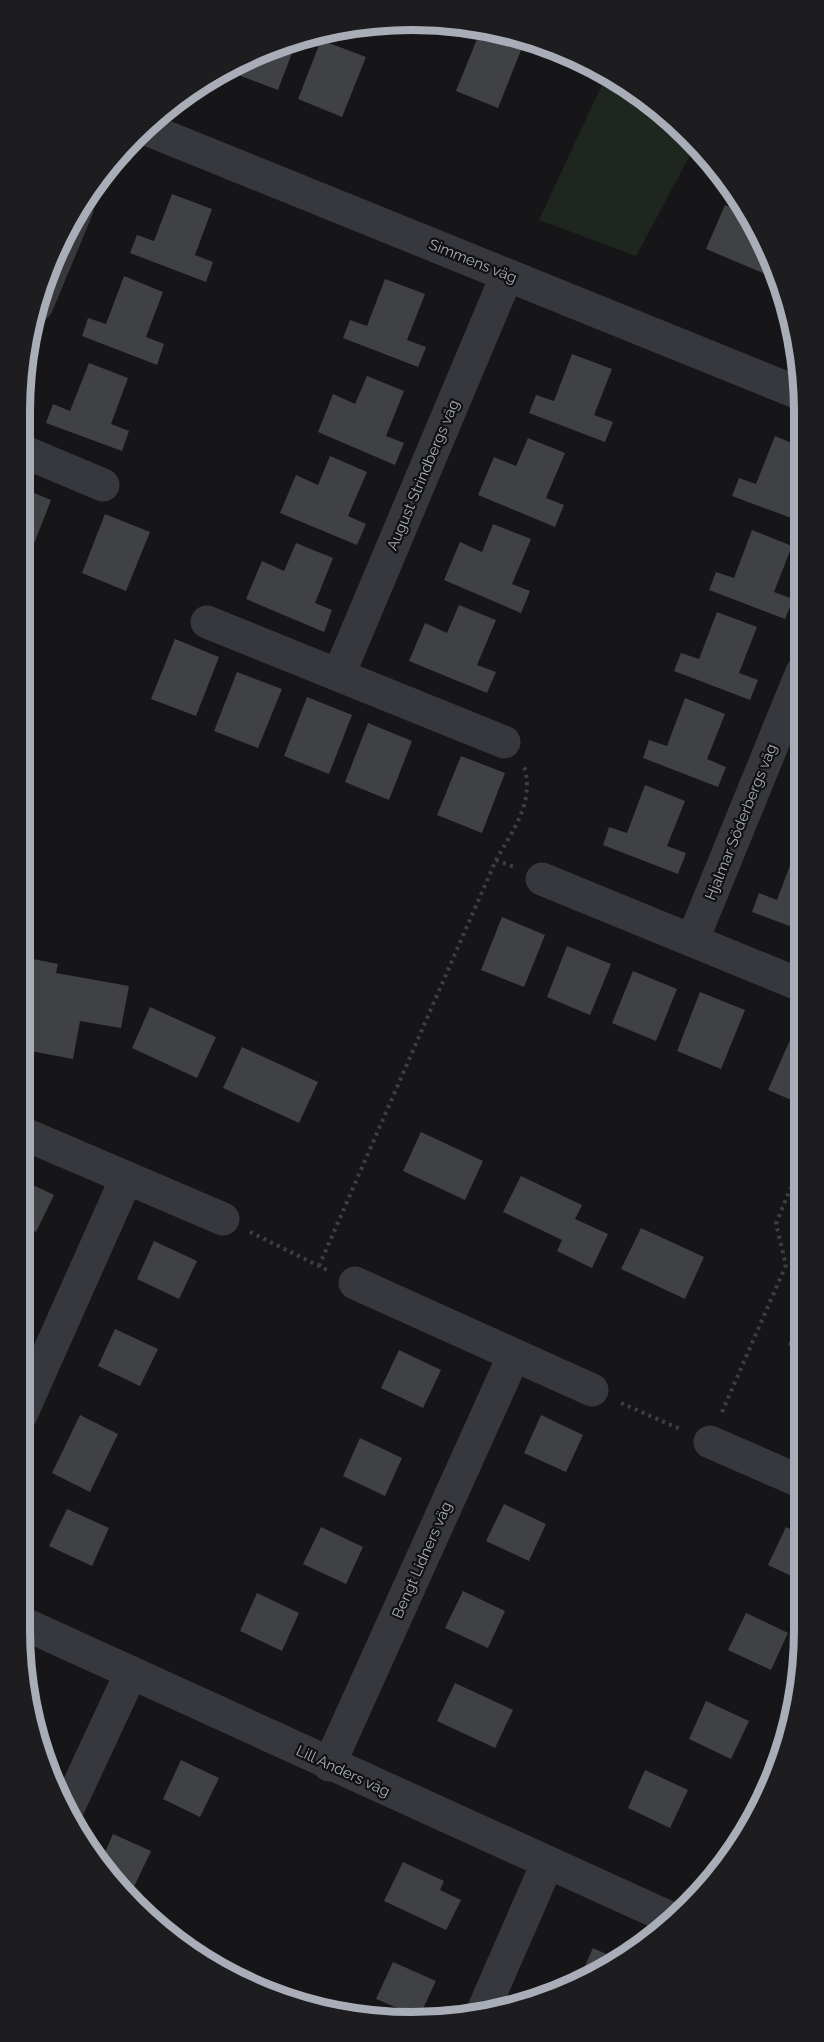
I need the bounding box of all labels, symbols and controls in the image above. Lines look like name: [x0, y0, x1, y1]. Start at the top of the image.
street label: Simmens väg: [426, 235, 520, 287]
street label: August Strindbergs väg: [383, 397, 463, 553]
street label: Hjalmar Söderbergs väg: [701, 741, 781, 903]
street label: Bengt Lidners väg: [388, 1499, 456, 1621]
street label: Lill Anders väg: [293, 1741, 393, 1801]

